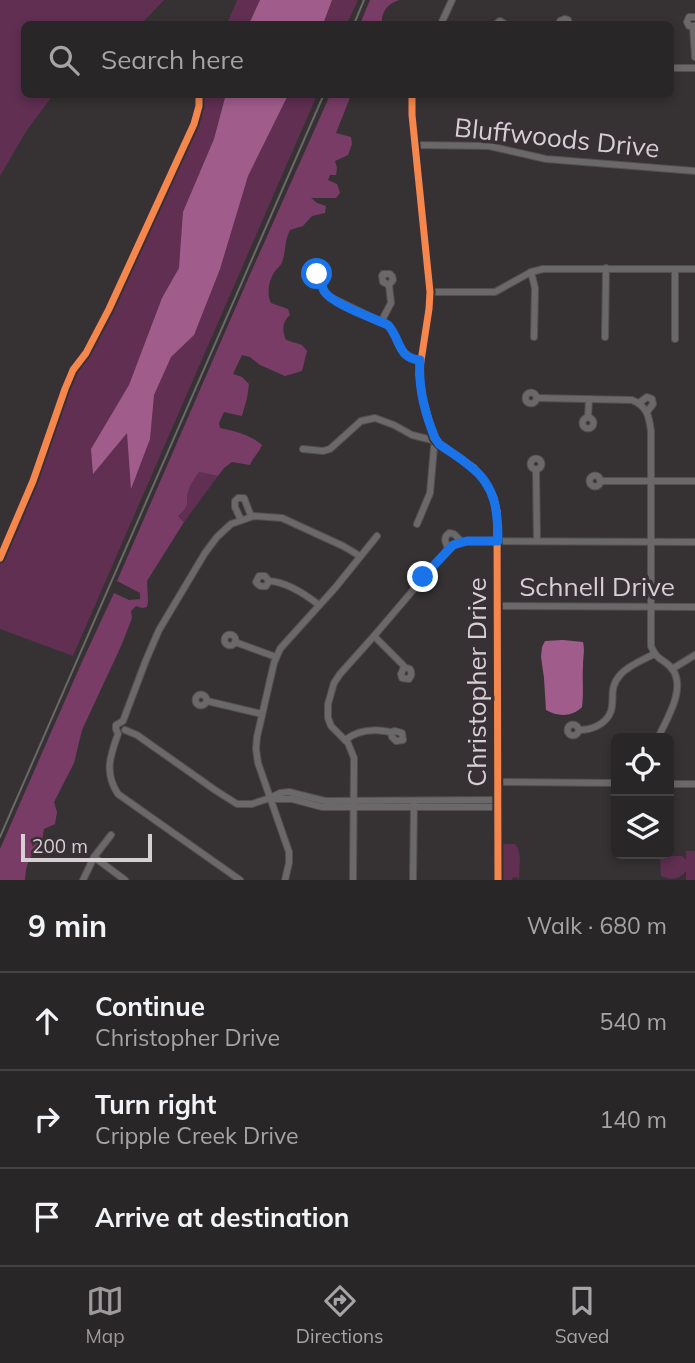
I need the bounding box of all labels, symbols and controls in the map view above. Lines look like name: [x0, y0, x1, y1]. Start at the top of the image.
search box: [21, 21, 674, 98]
icon: search: [45, 41, 83, 79]
text: Search here: [101, 43, 244, 76]
street label: Bluffwoods Drive: [453, 110, 661, 165]
route start: [301, 258, 332, 289]
route end: [407, 561, 438, 592]
street label: Schnell Drive: [519, 570, 675, 603]
street label: Christopher Drive: [460, 577, 493, 787]
map controls: [611, 733, 674, 859]
button: locate: [611, 733, 674, 796]
button: layers: [611, 796, 674, 859]
scale bar: [21, 831, 152, 863]
text: 200 m: [32, 834, 88, 858]
text: 9 min: [28, 907, 107, 945]
text: Walk · 680 m: [527, 911, 667, 940]
text: Continue: [95, 990, 205, 1023]
icon: ahead: [28, 1002, 66, 1040]
text: 540 m: [599, 1007, 667, 1036]
text: Christopher Drive: [95, 1023, 280, 1052]
text: Turn right: [95, 1088, 216, 1121]
icon: right: [28, 1100, 66, 1138]
text: 140 m: [599, 1105, 667, 1134]
text: Cripple Creek Drive: [95, 1121, 299, 1150]
icon: arrive: [28, 1198, 66, 1236]
text: Arrive at destination: [95, 1201, 350, 1234]
tab: Map: [86, 1282, 125, 1348]
tab: Directions: [296, 1282, 384, 1348]
tab: Saved: [555, 1282, 609, 1348]

